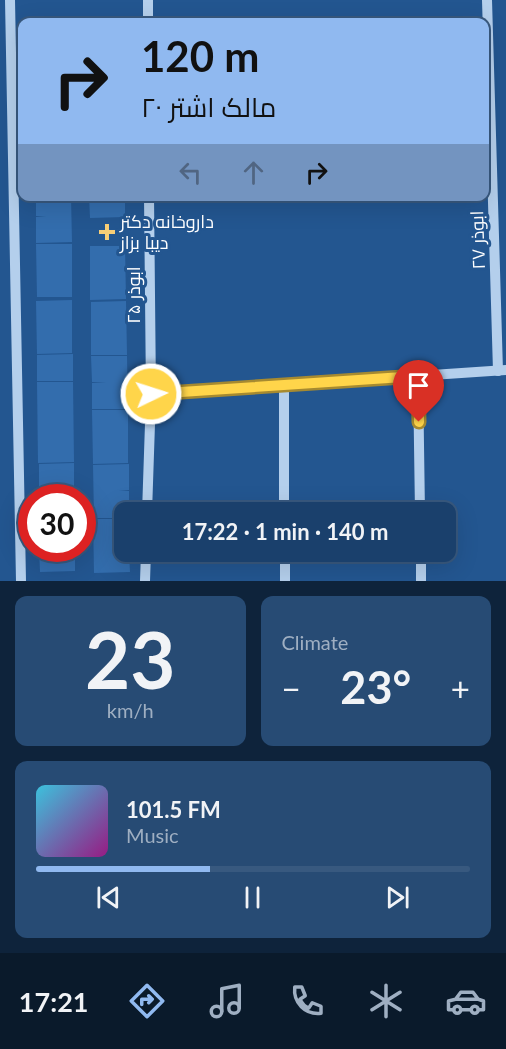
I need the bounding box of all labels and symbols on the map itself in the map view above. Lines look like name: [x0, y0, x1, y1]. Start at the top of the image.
place label: داروخانه دکتر دیبا بزاز: [119, 210, 214, 254]
street label: ابوذر ۲۷: [465, 210, 490, 270]
marker: داروخانه دکتر دیبا بزاز: [98, 223, 116, 241]
street label: ابوذر ۲۵: [122, 266, 145, 324]
pin: [393, 360, 444, 422]
position arrow: [119, 362, 183, 426]
speed limit sign: 30: [18, 484, 96, 562]

